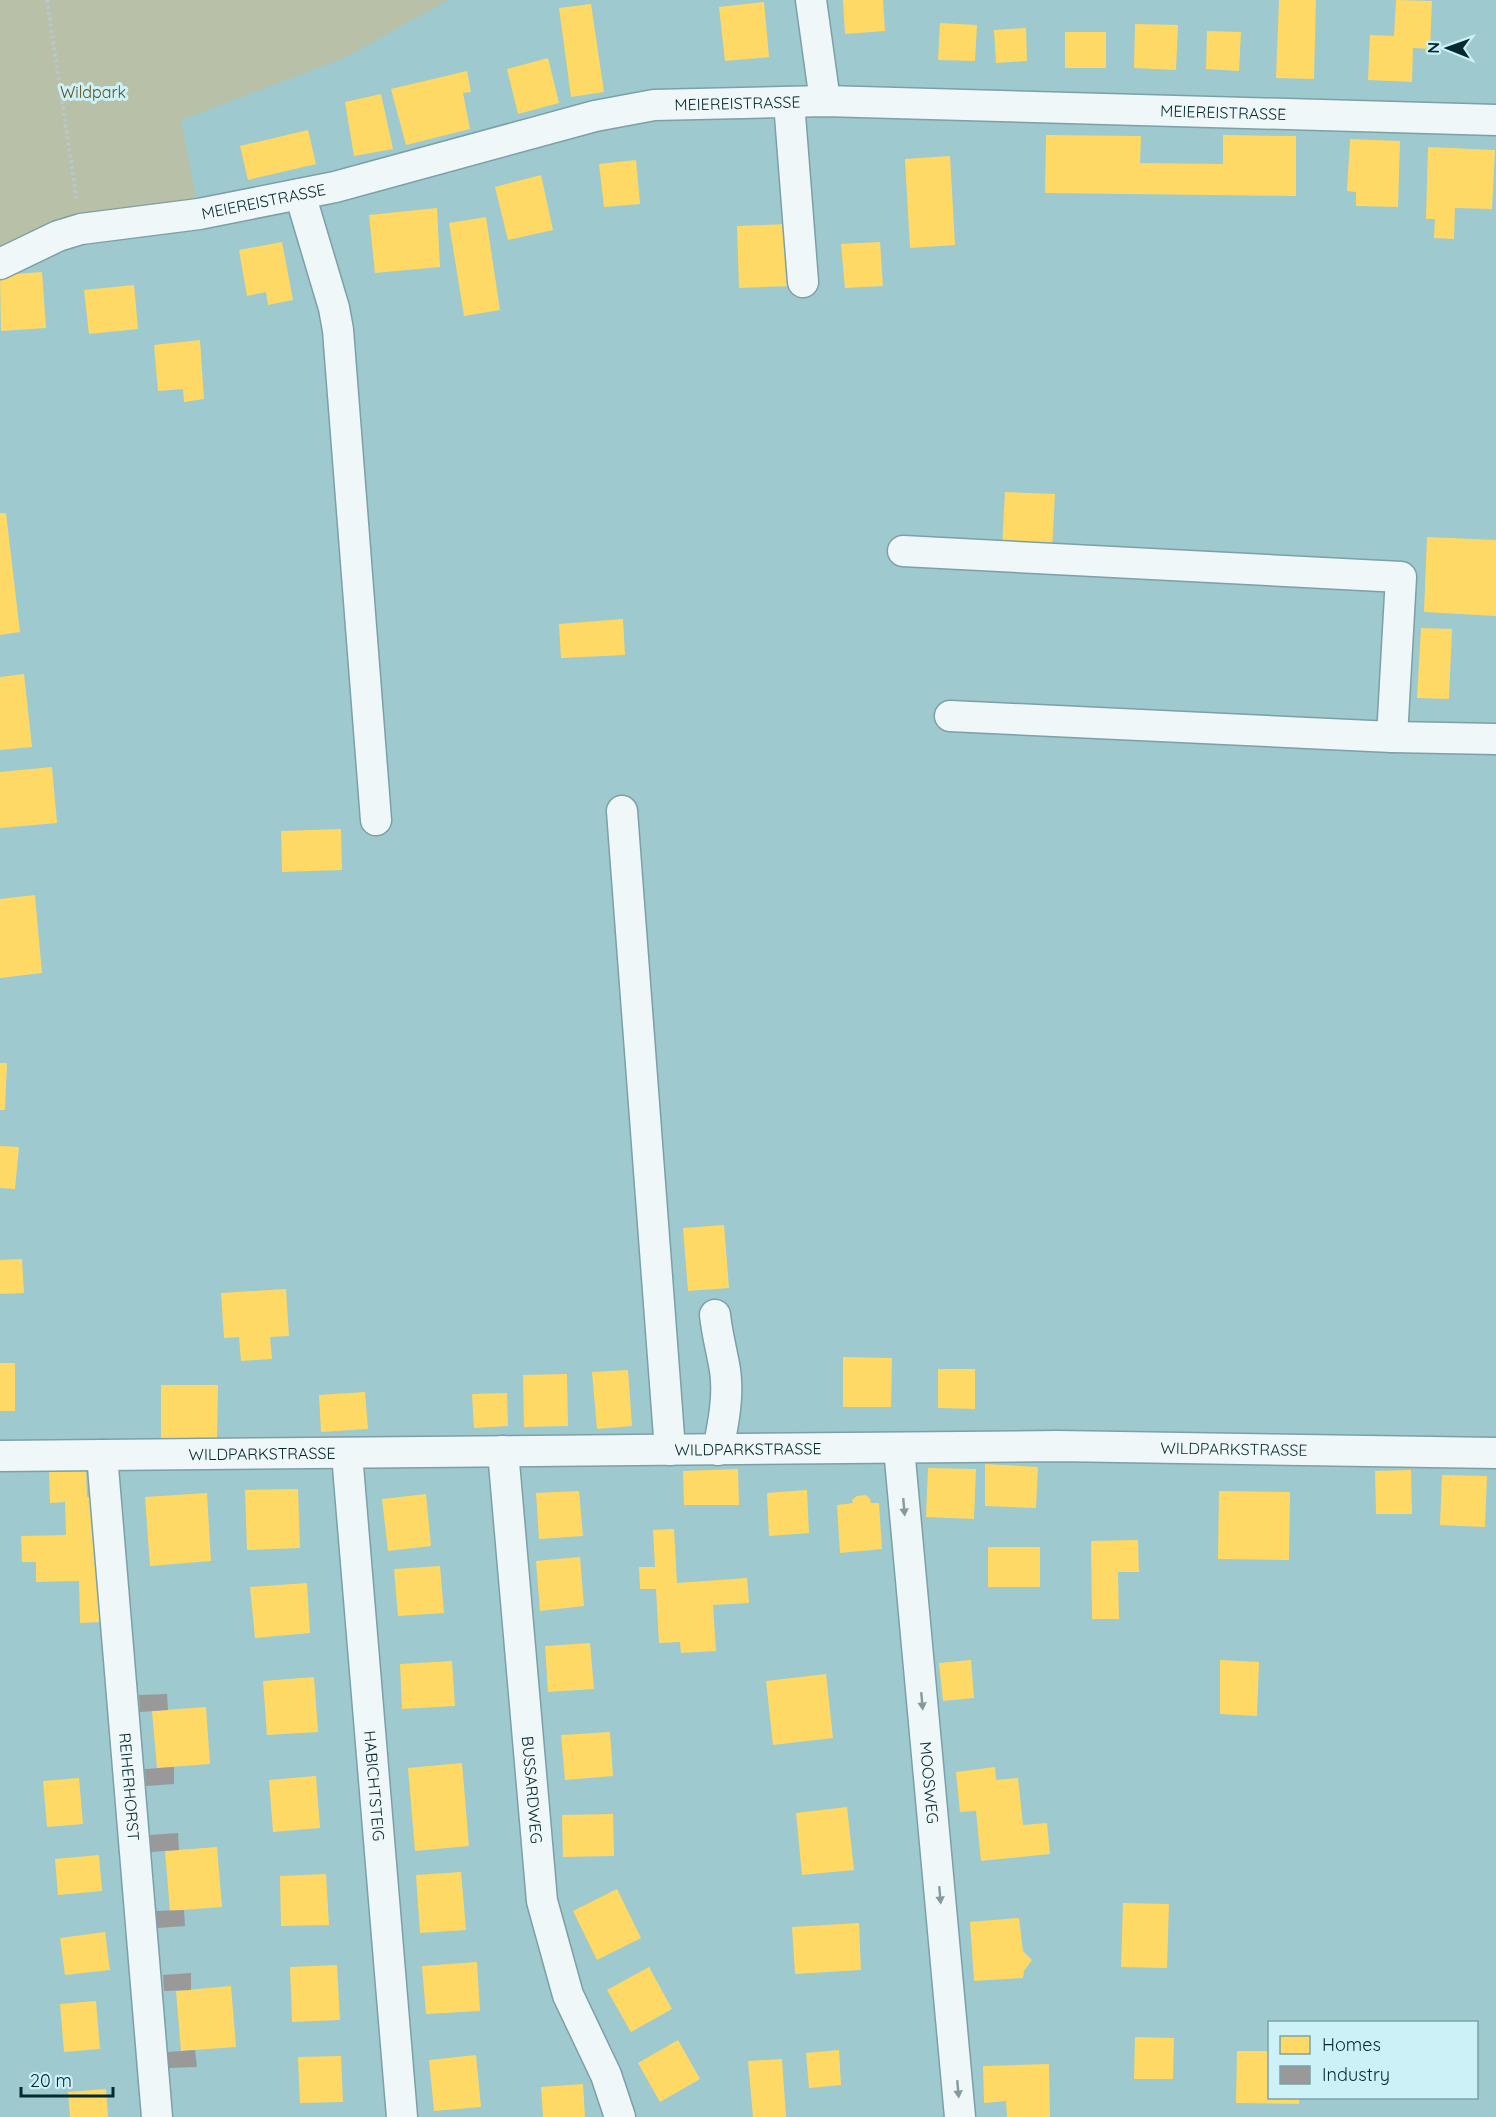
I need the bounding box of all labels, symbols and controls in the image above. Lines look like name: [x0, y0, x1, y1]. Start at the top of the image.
north arrow: [1418, 18, 1478, 78]
text: N: [1423, 42, 1443, 54]
park label: Wildpark: [60, 82, 126, 102]
street label: MEIEREISTRASSE: [674, 92, 801, 115]
street label: MEIEREISTRASSE: [1160, 100, 1287, 124]
street label: MEIEREISTRASSE: [200, 179, 327, 223]
street label: WILDPARKSTRASSE: [674, 1438, 822, 1460]
street label: WILDPARKSTRASSE: [1160, 1438, 1308, 1460]
street label: WILDPARKSTRASSE: [188, 1443, 336, 1464]
one-way arrow: [899, 1497, 909, 1516]
one-way arrow: [917, 1691, 927, 1710]
street label: HABICHTSTEIG: [360, 1730, 389, 1842]
street label: REIHERHORST: [115, 1732, 144, 1842]
street label: BUSSARDWEG: [518, 1735, 547, 1844]
street label: MOOSWEG: [916, 1741, 943, 1825]
one-way arrow: [935, 1886, 945, 1905]
legend: [1268, 2021, 1478, 2099]
text: Homes: [1322, 2033, 1381, 2056]
scale bar: [21, 2060, 112, 2098]
text: Industry: [1322, 2063, 1390, 2086]
text: 20 m: [30, 2069, 72, 2092]
one-way arrow: [953, 2080, 963, 2099]

